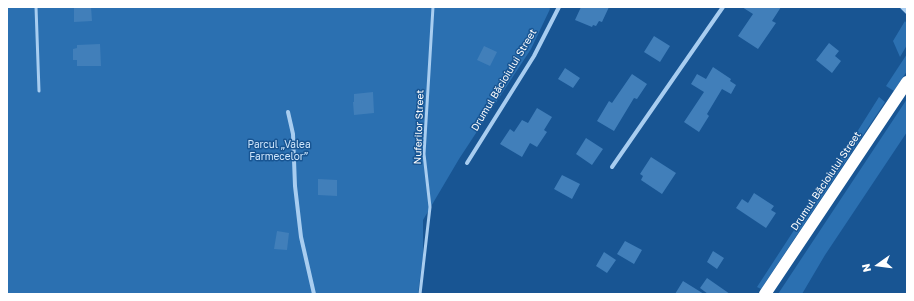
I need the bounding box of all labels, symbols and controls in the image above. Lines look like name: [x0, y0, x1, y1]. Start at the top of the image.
street label: Drumul Băcioiului Street: [469, 27, 539, 133]
street label: Nuferilor Street: [412, 89, 426, 165]
street label: Drumul Băcioiului Street: [788, 129, 864, 233]
park label: Parcul „Valea Farmecelor”: [247, 139, 311, 162]
north arrow: [858, 245, 898, 285]
text: N: [859, 262, 873, 274]

